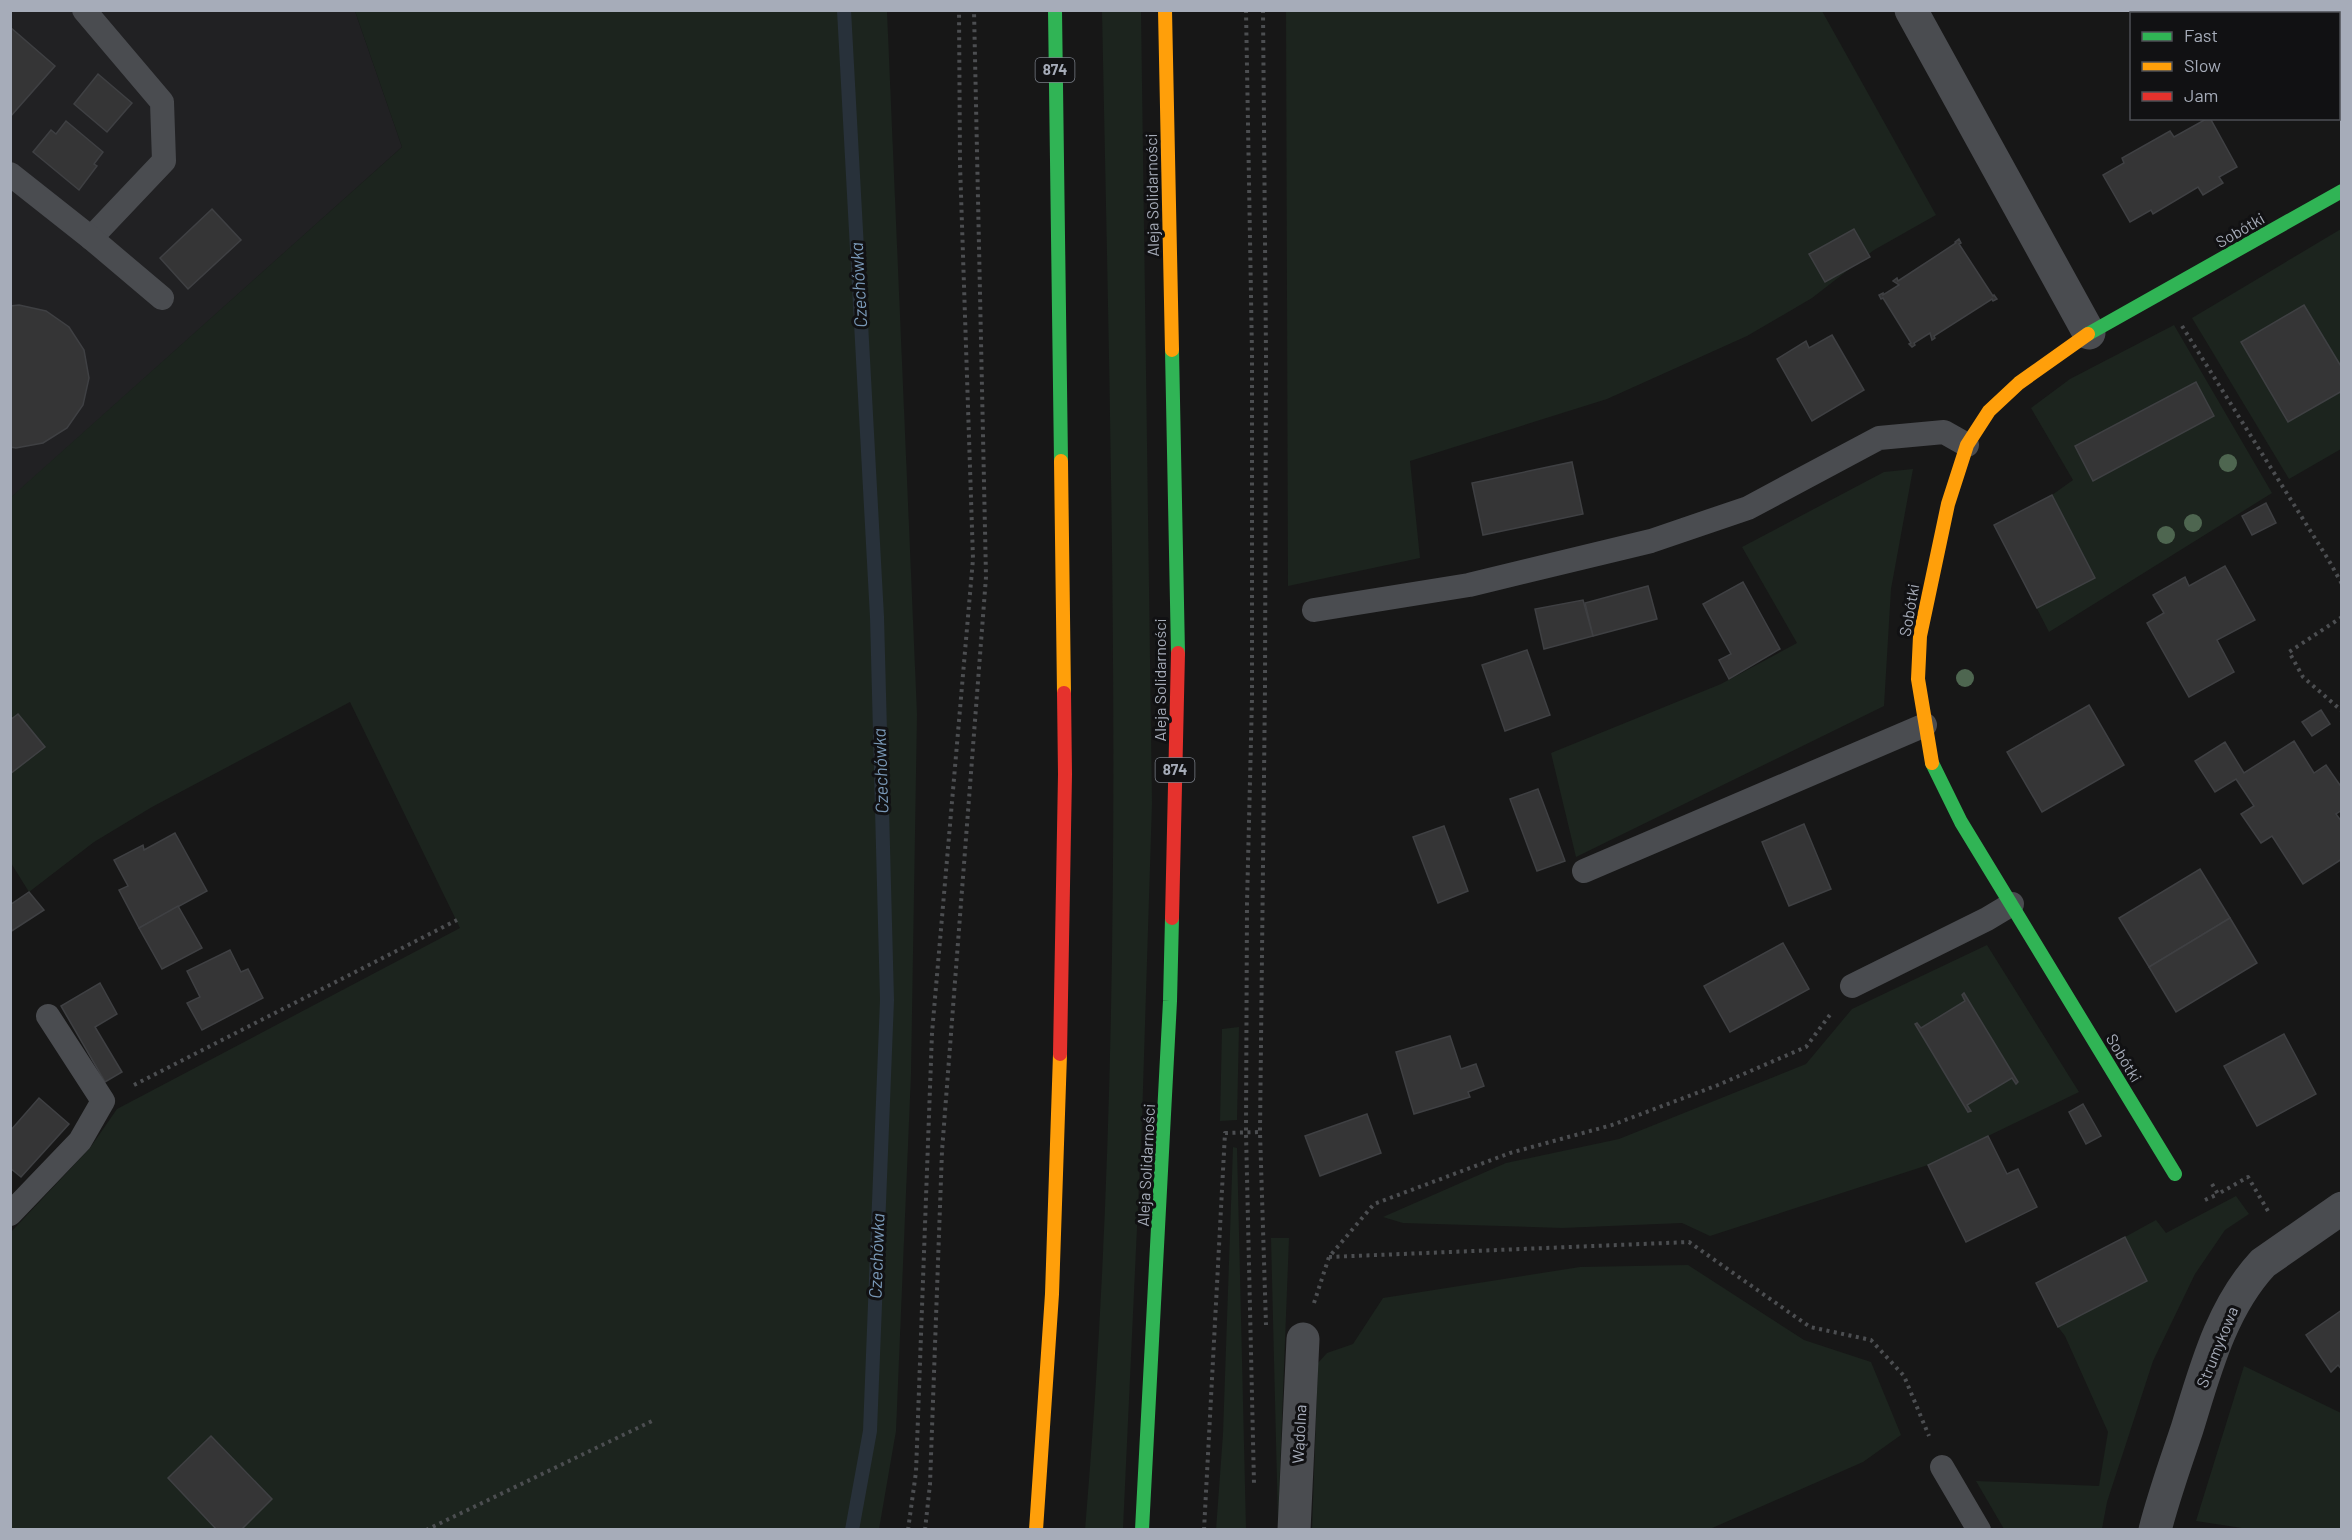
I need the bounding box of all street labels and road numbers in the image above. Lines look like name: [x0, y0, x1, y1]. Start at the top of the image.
road number: 874: [1036, 58, 1074, 82]
street label: Aleja Solidarności: [1141, 133, 1162, 257]
street label: Sobótki: [2212, 208, 2267, 251]
street label: Sobótki: [1895, 582, 1922, 638]
street label: Aleja Solidarności: [1150, 618, 1169, 742]
road number: 874: [1156, 758, 1194, 782]
street label: Sobótki: [2103, 1030, 2146, 1085]
street label: Aleja Solidarności: [1133, 1103, 1158, 1227]
street label: Strumykowa: [2192, 1304, 2241, 1390]
street label: Wądolna: [1287, 1404, 1310, 1464]

